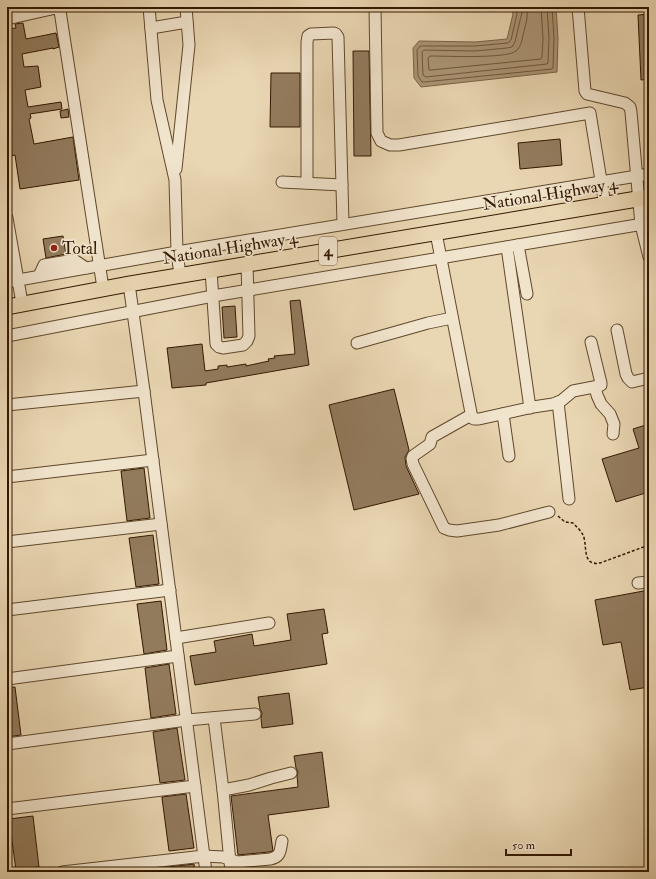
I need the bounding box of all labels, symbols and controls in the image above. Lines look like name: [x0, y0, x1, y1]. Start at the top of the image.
street label: National Highway 4: [481, 173, 620, 216]
street label: National Highway 4: [161, 227, 300, 270]
road number: 4: [319, 237, 337, 265]
place label: Total: [62, 238, 98, 259]
marker: Total: [49, 243, 59, 253]
scale bar: [506, 831, 571, 857]
text: 50 m: [512, 838, 536, 853]

